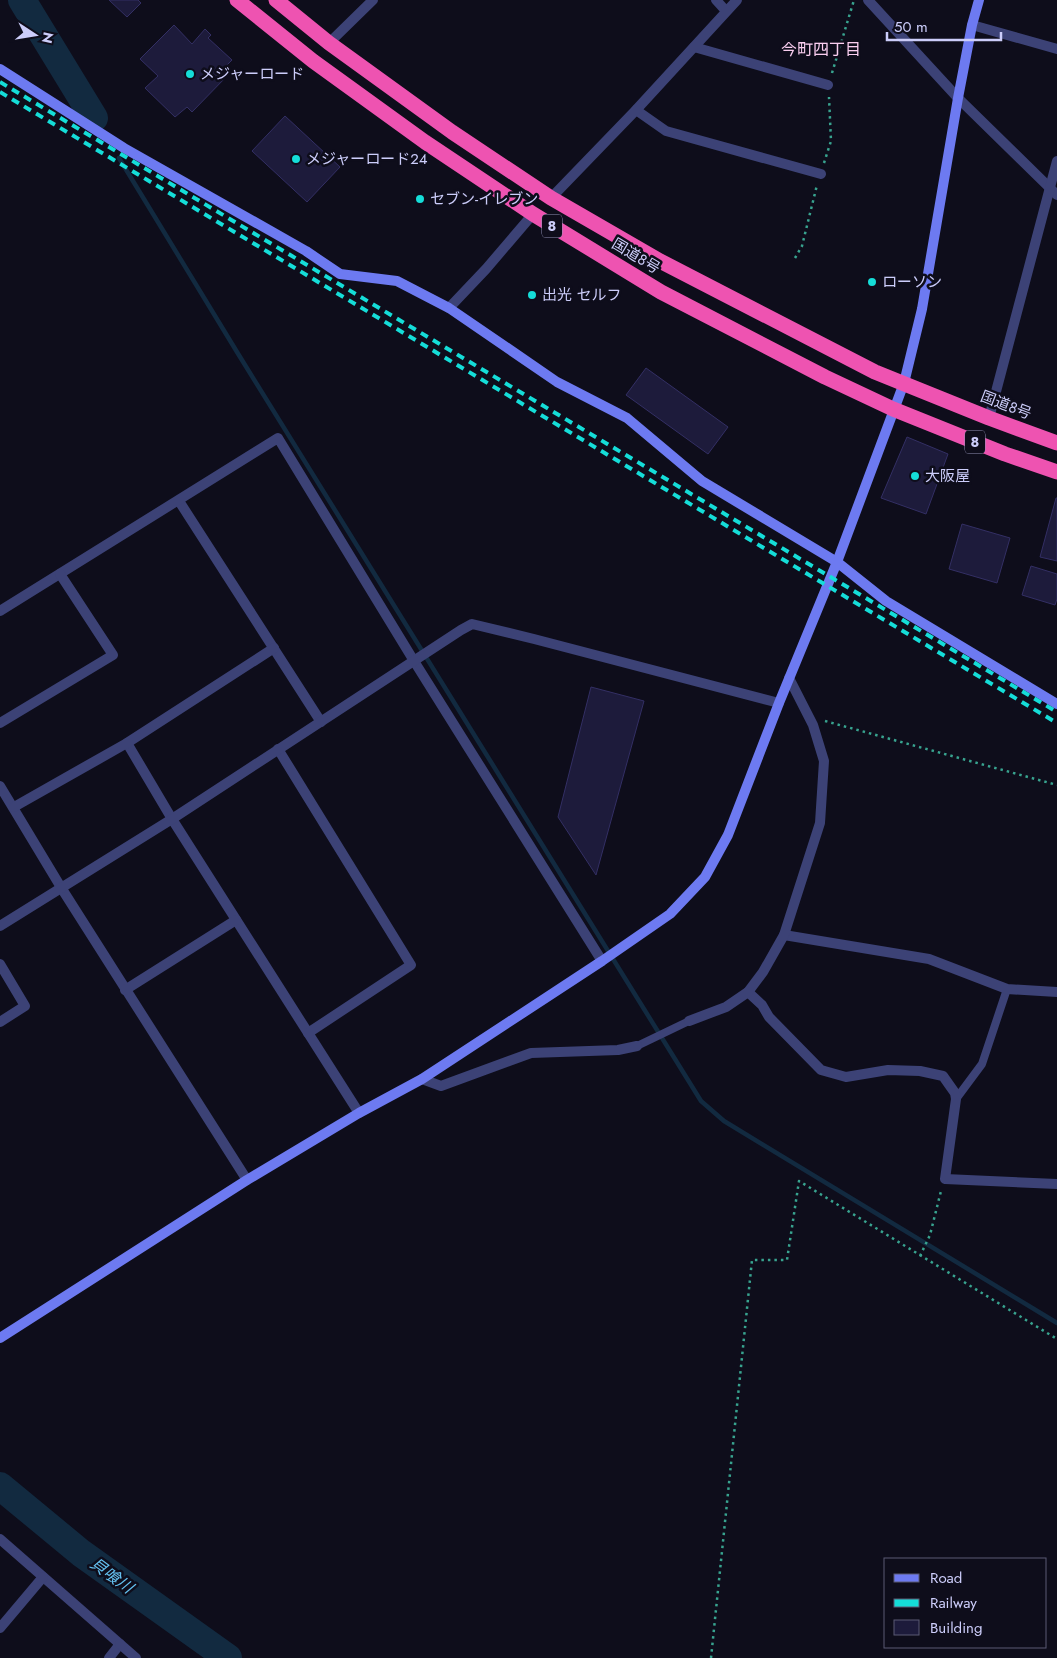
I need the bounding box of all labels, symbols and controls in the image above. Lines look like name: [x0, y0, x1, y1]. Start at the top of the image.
north arrow: [10, 10, 60, 60]
scale bar: [887, 10, 1001, 42]
text: 50 m: [894, 16, 928, 38]
text: N: [37, 30, 59, 45]
district label: 今町四丁目: [781, 38, 861, 61]
place label: メジャーロード: [200, 63, 304, 85]
marker: メジャーロード: [184, 68, 196, 80]
place label: メジャーロード24: [306, 148, 428, 170]
marker: メジャーロード24: [290, 153, 302, 165]
place label: セブン-イレブン: [430, 188, 538, 210]
marker: セブン-イレブン: [414, 193, 426, 205]
road number: 8: [542, 215, 562, 238]
street label: 国道8号: [608, 233, 664, 279]
place label: ローソン: [882, 271, 942, 293]
marker: ローソン: [866, 276, 878, 288]
place label: 出光 セルフ: [542, 284, 622, 306]
marker: 出光 セルフ: [526, 289, 538, 301]
street label: 国道8号: [977, 385, 1035, 425]
road number: 8: [965, 431, 985, 454]
place label: 大阪屋: [925, 465, 970, 487]
marker: 大阪屋: [909, 470, 921, 482]
water label: 貝喰川: [86, 1552, 139, 1600]
legend: [884, 1558, 1047, 1648]
text: Road: [930, 1567, 962, 1589]
text: Railway: [930, 1592, 977, 1614]
text: Building: [930, 1617, 982, 1639]

